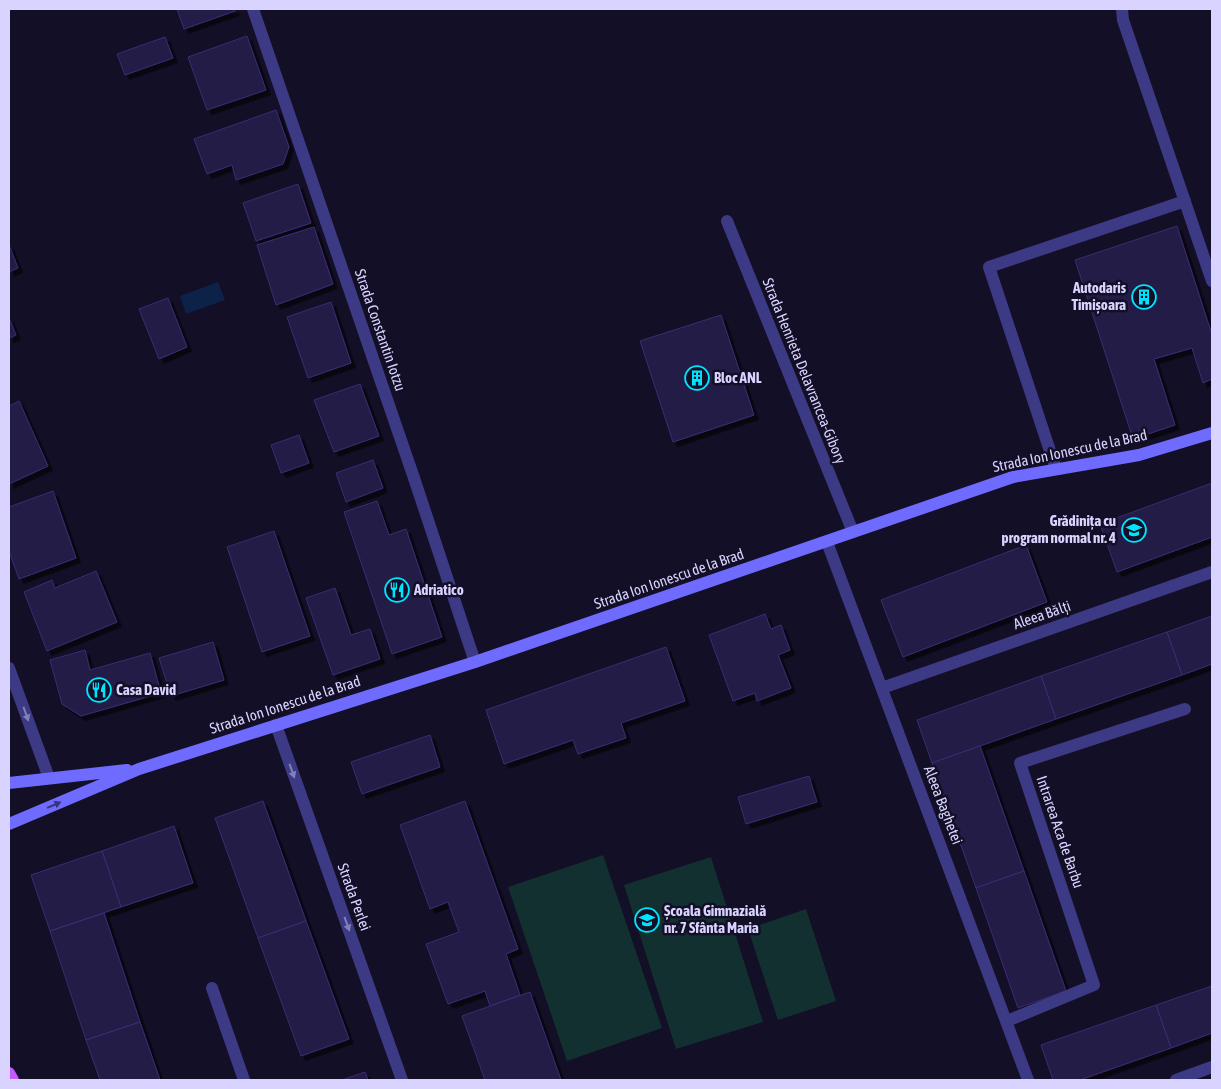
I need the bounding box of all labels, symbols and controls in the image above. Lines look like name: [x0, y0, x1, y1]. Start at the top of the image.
street label: Strada Constantin Iotzu: [352, 267, 409, 393]
street label: Strada Henrieta Delavrancea-Gibory: [759, 276, 850, 466]
place label: Autodaris Timișoara: [1072, 279, 1127, 314]
building icon: Autodaris Timișoara: [1131, 284, 1157, 310]
building icon: Bloc ANL: [684, 365, 710, 391]
place label: Bloc ANL: [714, 369, 762, 386]
street label: Strada Ion Ionescu de la Brad: [991, 426, 1149, 475]
place label: Grădinița cu program normal nr. 4: [1002, 512, 1116, 546]
school or university icon: Grădinița cu program normal nr. 4: [1121, 517, 1147, 543]
street label: Strada Ion Ionescu de la Brad: [592, 545, 746, 612]
restaurant icon: Adriatico: [384, 577, 410, 603]
place label: Adriatico: [413, 581, 464, 598]
street label: Aleea Bălți: [1011, 597, 1073, 632]
street label: Strada Ion Ionescu de la Brad: [207, 672, 362, 737]
restaurant icon: Casa David: [86, 677, 112, 703]
place label: Casa David: [116, 681, 176, 698]
one-way arrow: [22, 707, 30, 722]
street label: Aleea Baghetei: [921, 763, 966, 847]
one-way arrow: [288, 764, 296, 779]
street label: Intrarea Aca de Barbu: [1033, 773, 1088, 890]
one-way arrow: [47, 801, 61, 809]
street label: Strada Perlei: [334, 861, 374, 933]
place label: Școala Gimnazială nr. 7 Sfânta Maria: [664, 902, 766, 936]
school or university icon: Școala Gimnazială nr. 7 Sfânta Maria: [634, 907, 660, 933]
one-way arrow: [343, 917, 351, 932]

